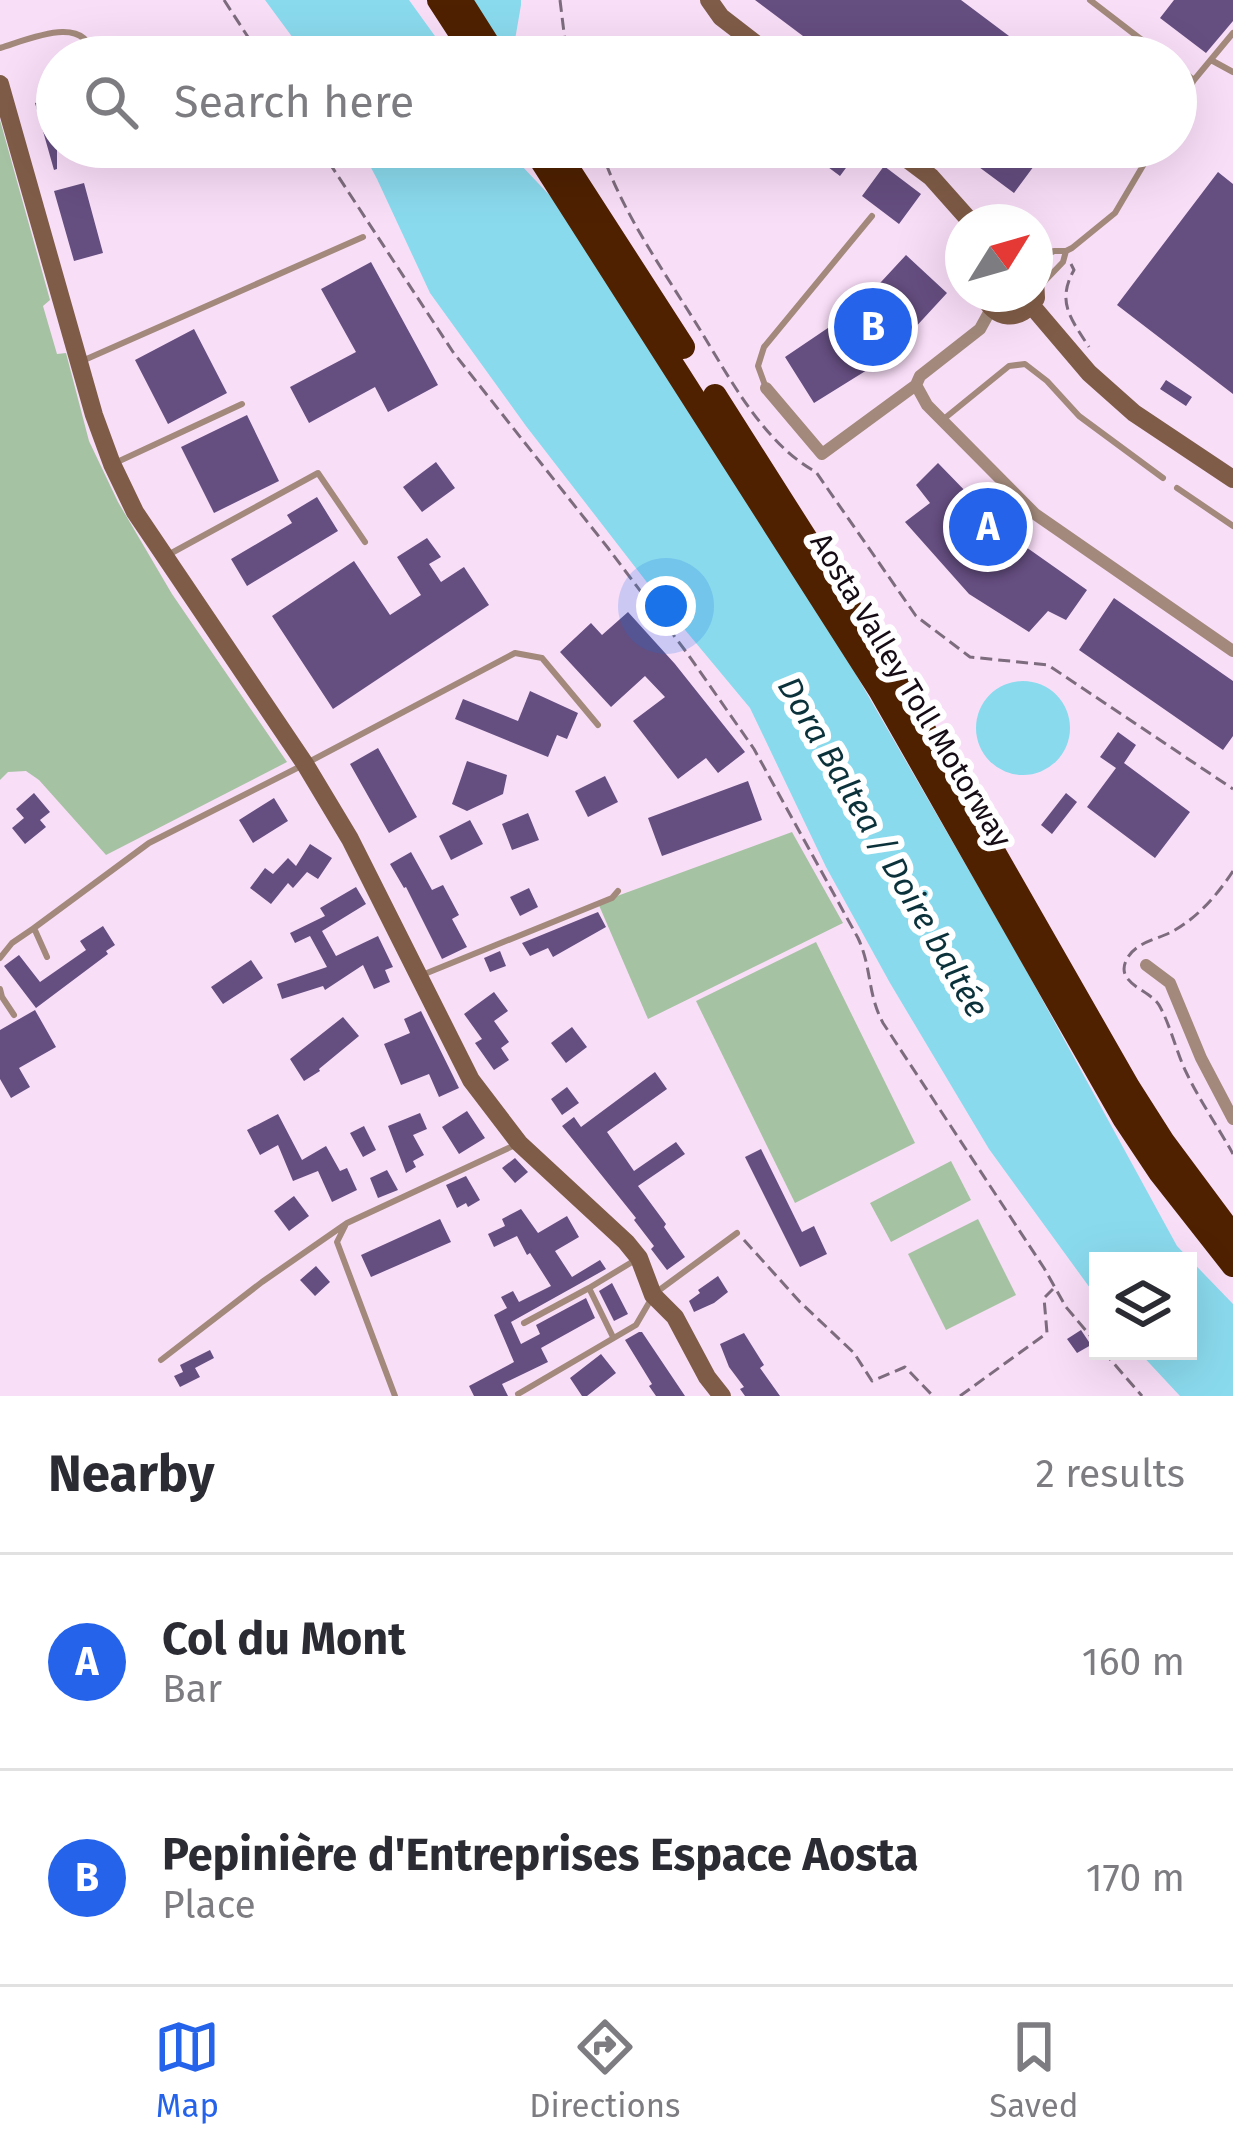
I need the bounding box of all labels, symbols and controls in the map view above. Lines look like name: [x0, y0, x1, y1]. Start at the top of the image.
search box: [36, 36, 1197, 168]
icon: search: [78, 69, 144, 135]
text: Search here: [174, 75, 414, 129]
north arrow: [945, 204, 1053, 312]
pin: B: [834, 282, 912, 372]
pin: A: [949, 482, 1027, 572]
street label: Aosta Valley Toll Motorway: [803, 526, 1019, 854]
your location: [636, 576, 696, 636]
water label: Dora Baltea / Doire baltée: [769, 669, 997, 1025]
map controls: [1089, 1252, 1197, 1360]
button: layers: [1089, 1252, 1197, 1360]
text: Nearby: [48, 1443, 214, 1505]
text: 2 results: [1036, 1451, 1185, 1497]
text: Col du Mont: [162, 1612, 406, 1666]
text: A: [75, 1639, 99, 1685]
text: 160 m: [1082, 1639, 1185, 1685]
text: Bar: [162, 1666, 222, 1712]
text: Pepinière d'Entreprises Espace Aosta: [162, 1828, 919, 1882]
text: B: [75, 1855, 99, 1901]
text: 170 m: [1086, 1855, 1185, 1901]
text: Place: [162, 1882, 256, 1928]
tab: Map: [154, 2014, 220, 2126]
tab: Directions: [529, 2014, 681, 2126]
tab: Saved: [989, 2014, 1079, 2126]

